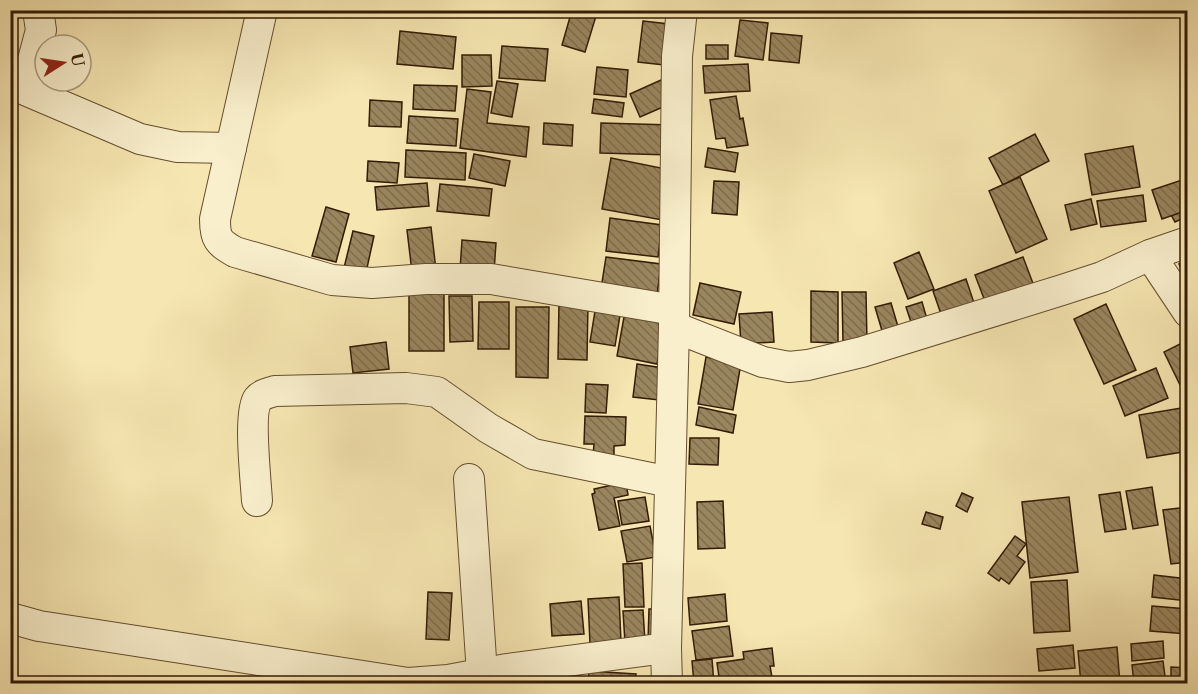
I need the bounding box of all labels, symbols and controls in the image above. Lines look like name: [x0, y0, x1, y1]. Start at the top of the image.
north arrow: [33, 33, 93, 93]
text: U: [67, 51, 89, 68]

